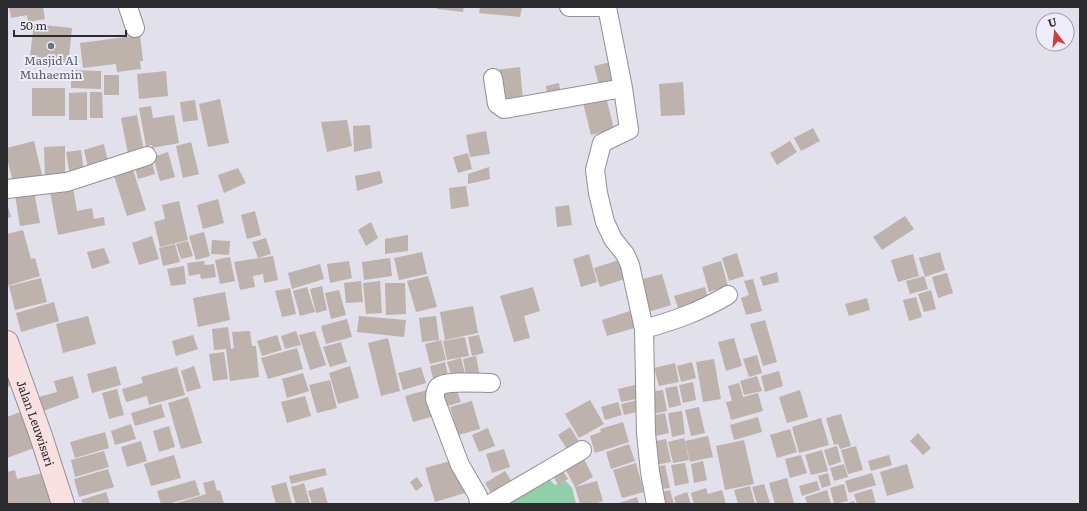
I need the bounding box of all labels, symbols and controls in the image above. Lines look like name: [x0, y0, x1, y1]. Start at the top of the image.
scale bar: [14, 12, 126, 38]
north arrow: [1035, 12, 1075, 52]
text: U: [1046, 12, 1059, 30]
text: 50 m: [20, 16, 47, 34]
marker: Masjid Al Muhaemin: [46, 41, 56, 51]
place label: Masjid Al Muhaemin: [19, 51, 83, 83]
street label: Jalan Leuwisari: [12, 377, 59, 469]

